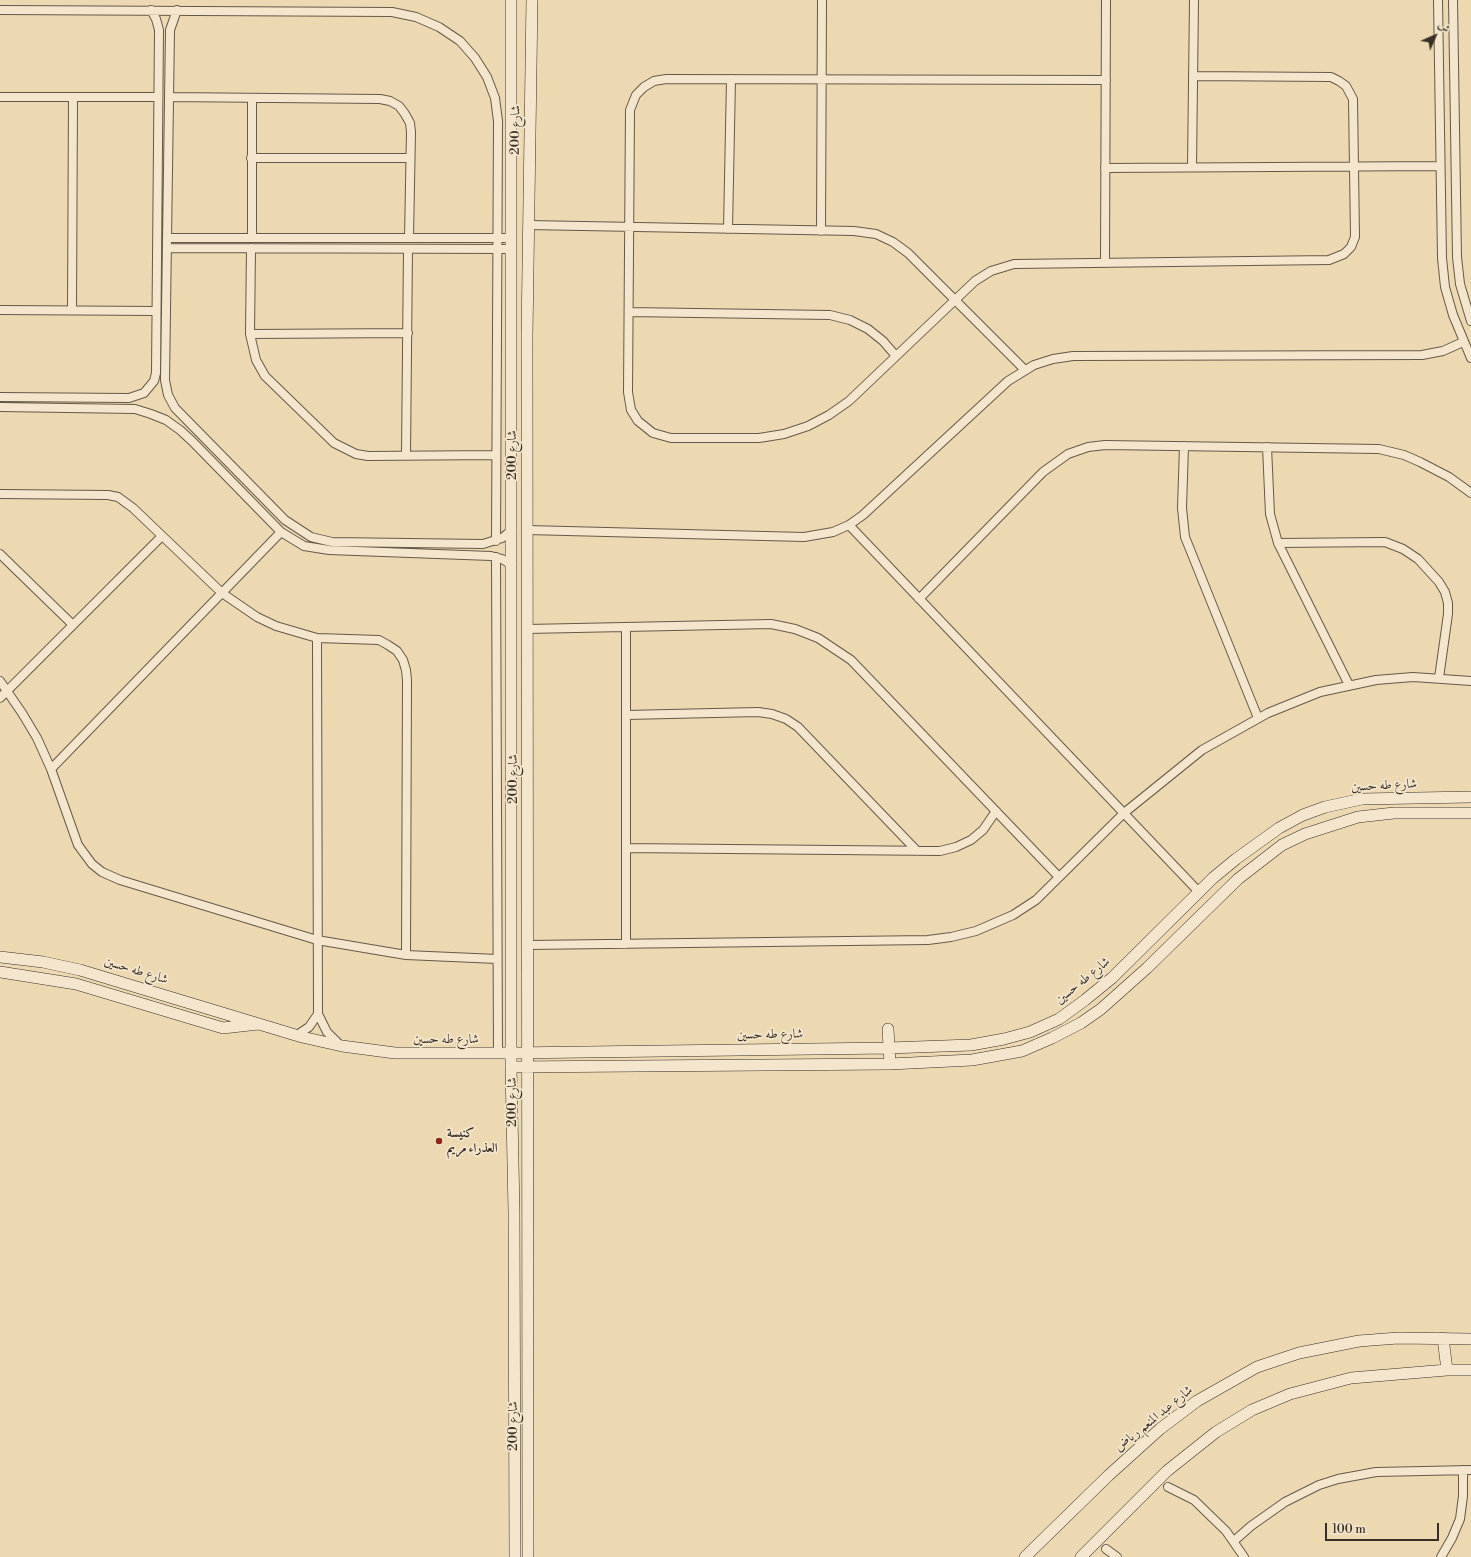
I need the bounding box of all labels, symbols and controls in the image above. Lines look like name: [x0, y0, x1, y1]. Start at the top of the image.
north arrow: [1415, 16, 1455, 56]
text: ش: [1435, 19, 1452, 36]
street label: شارع 200: [508, 105, 524, 155]
street label: شارع 200: [505, 430, 521, 480]
street label: شارع 200: [506, 754, 522, 804]
street label: شارع طه حسين: [1351, 776, 1417, 796]
street label: شارع طه حسين: [102, 954, 170, 988]
street label: شارع طه حسين: [1052, 954, 1114, 1008]
street label: شارع طه حسين: [737, 1027, 803, 1043]
street label: شارع طه حسين: [413, 1032, 479, 1048]
street label: شارع 200: [505, 1077, 521, 1127]
place label: كنيسة العذراء مريم: [447, 1126, 498, 1157]
marker: كنيسة العذراء مريم: [434, 1136, 444, 1146]
street label: شارع عبد المنعم رياض: [1112, 1383, 1196, 1455]
street label: شارع 200: [506, 1401, 522, 1451]
scale bar: [1327, 1515, 1441, 1541]
text: 100 m: [1332, 1522, 1366, 1537]

